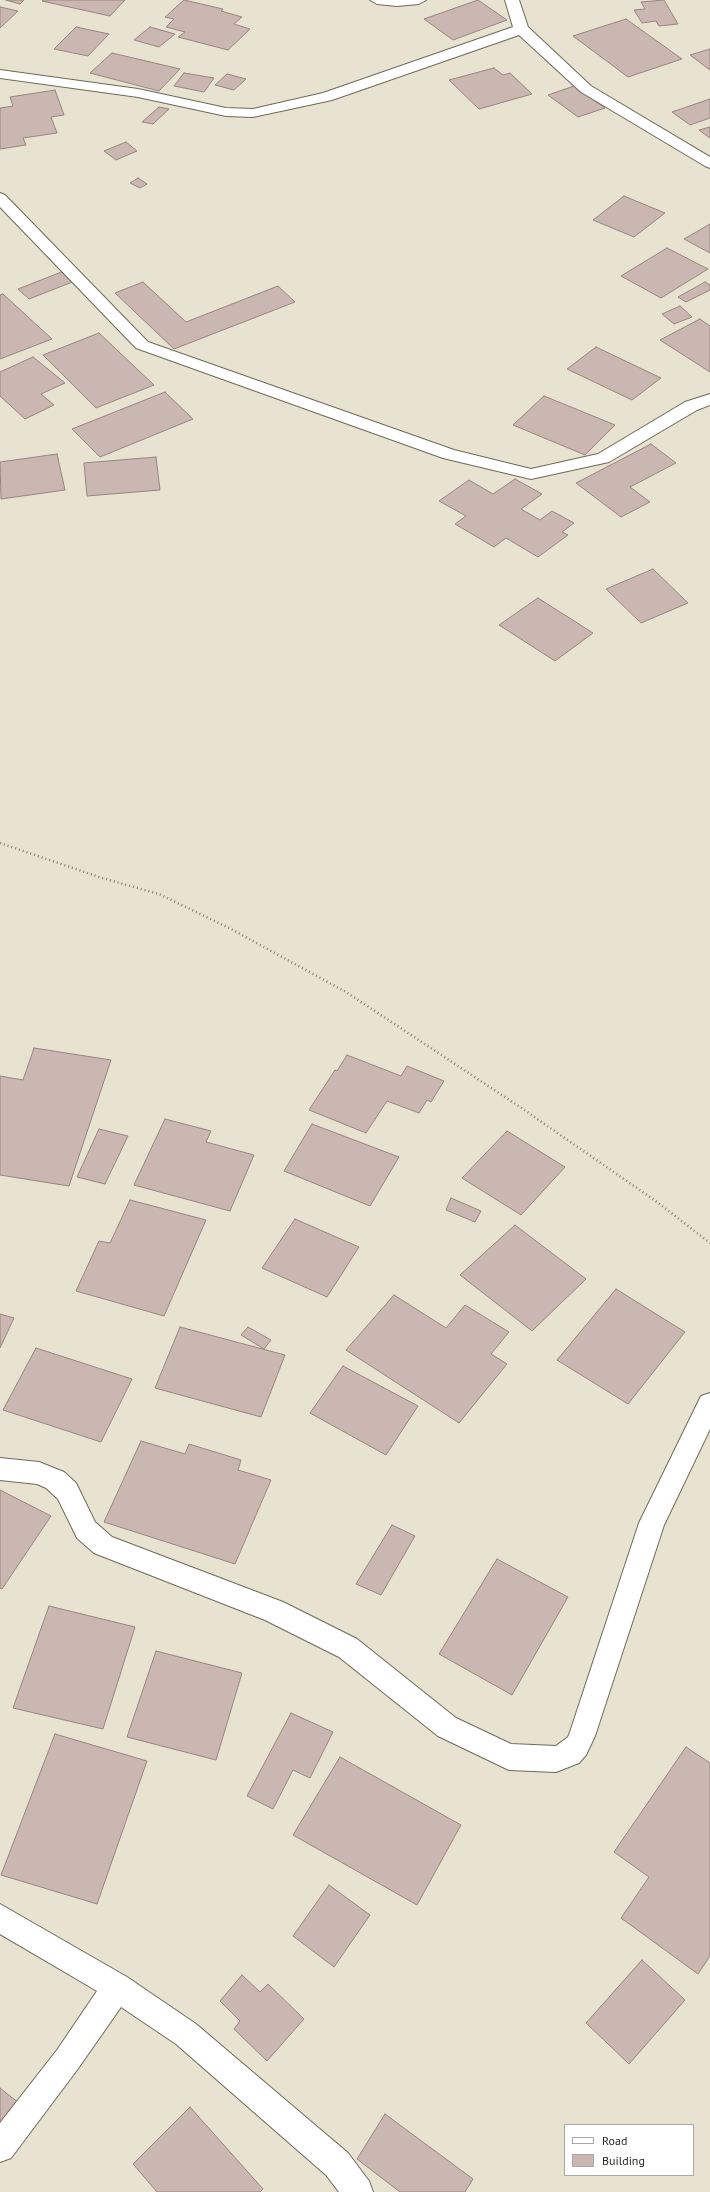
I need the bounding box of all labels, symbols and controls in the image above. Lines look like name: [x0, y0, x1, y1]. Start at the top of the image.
legend: [564, 2124, 694, 2176]
text: Road: [602, 2133, 627, 2148]
text: Building: [602, 2153, 645, 2168]

